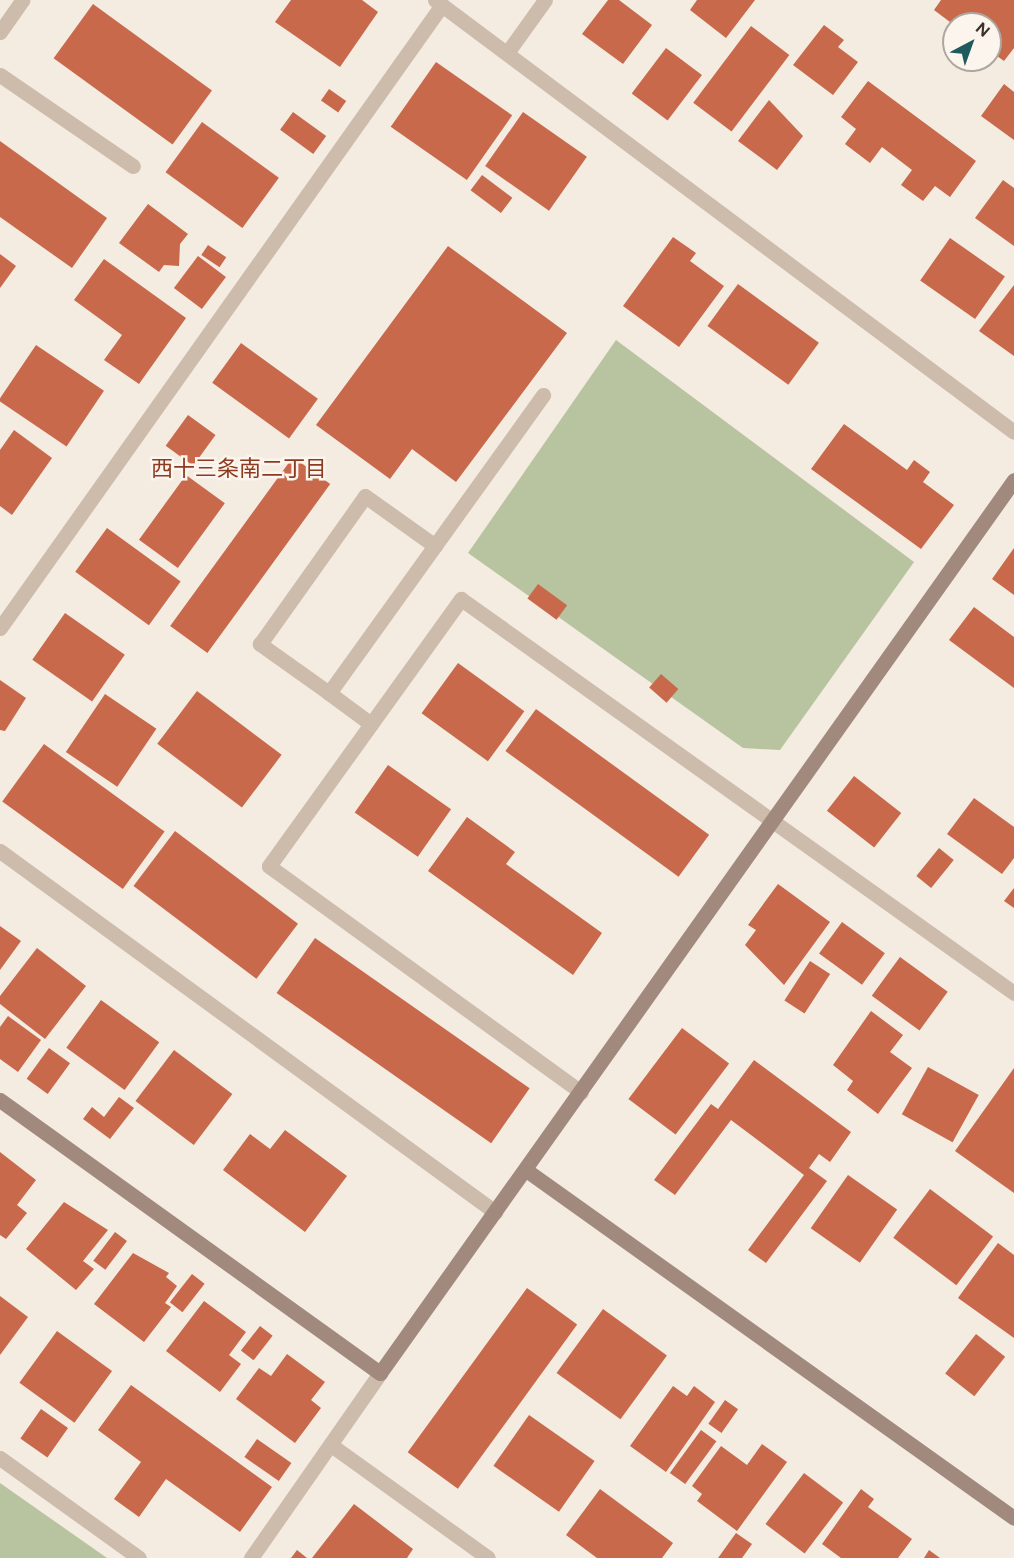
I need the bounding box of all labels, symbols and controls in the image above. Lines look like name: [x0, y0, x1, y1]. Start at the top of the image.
north arrow: [942, 12, 1002, 72]
text: N: [972, 18, 994, 41]
district label: 西十三条南二丁目: [151, 456, 327, 482]

